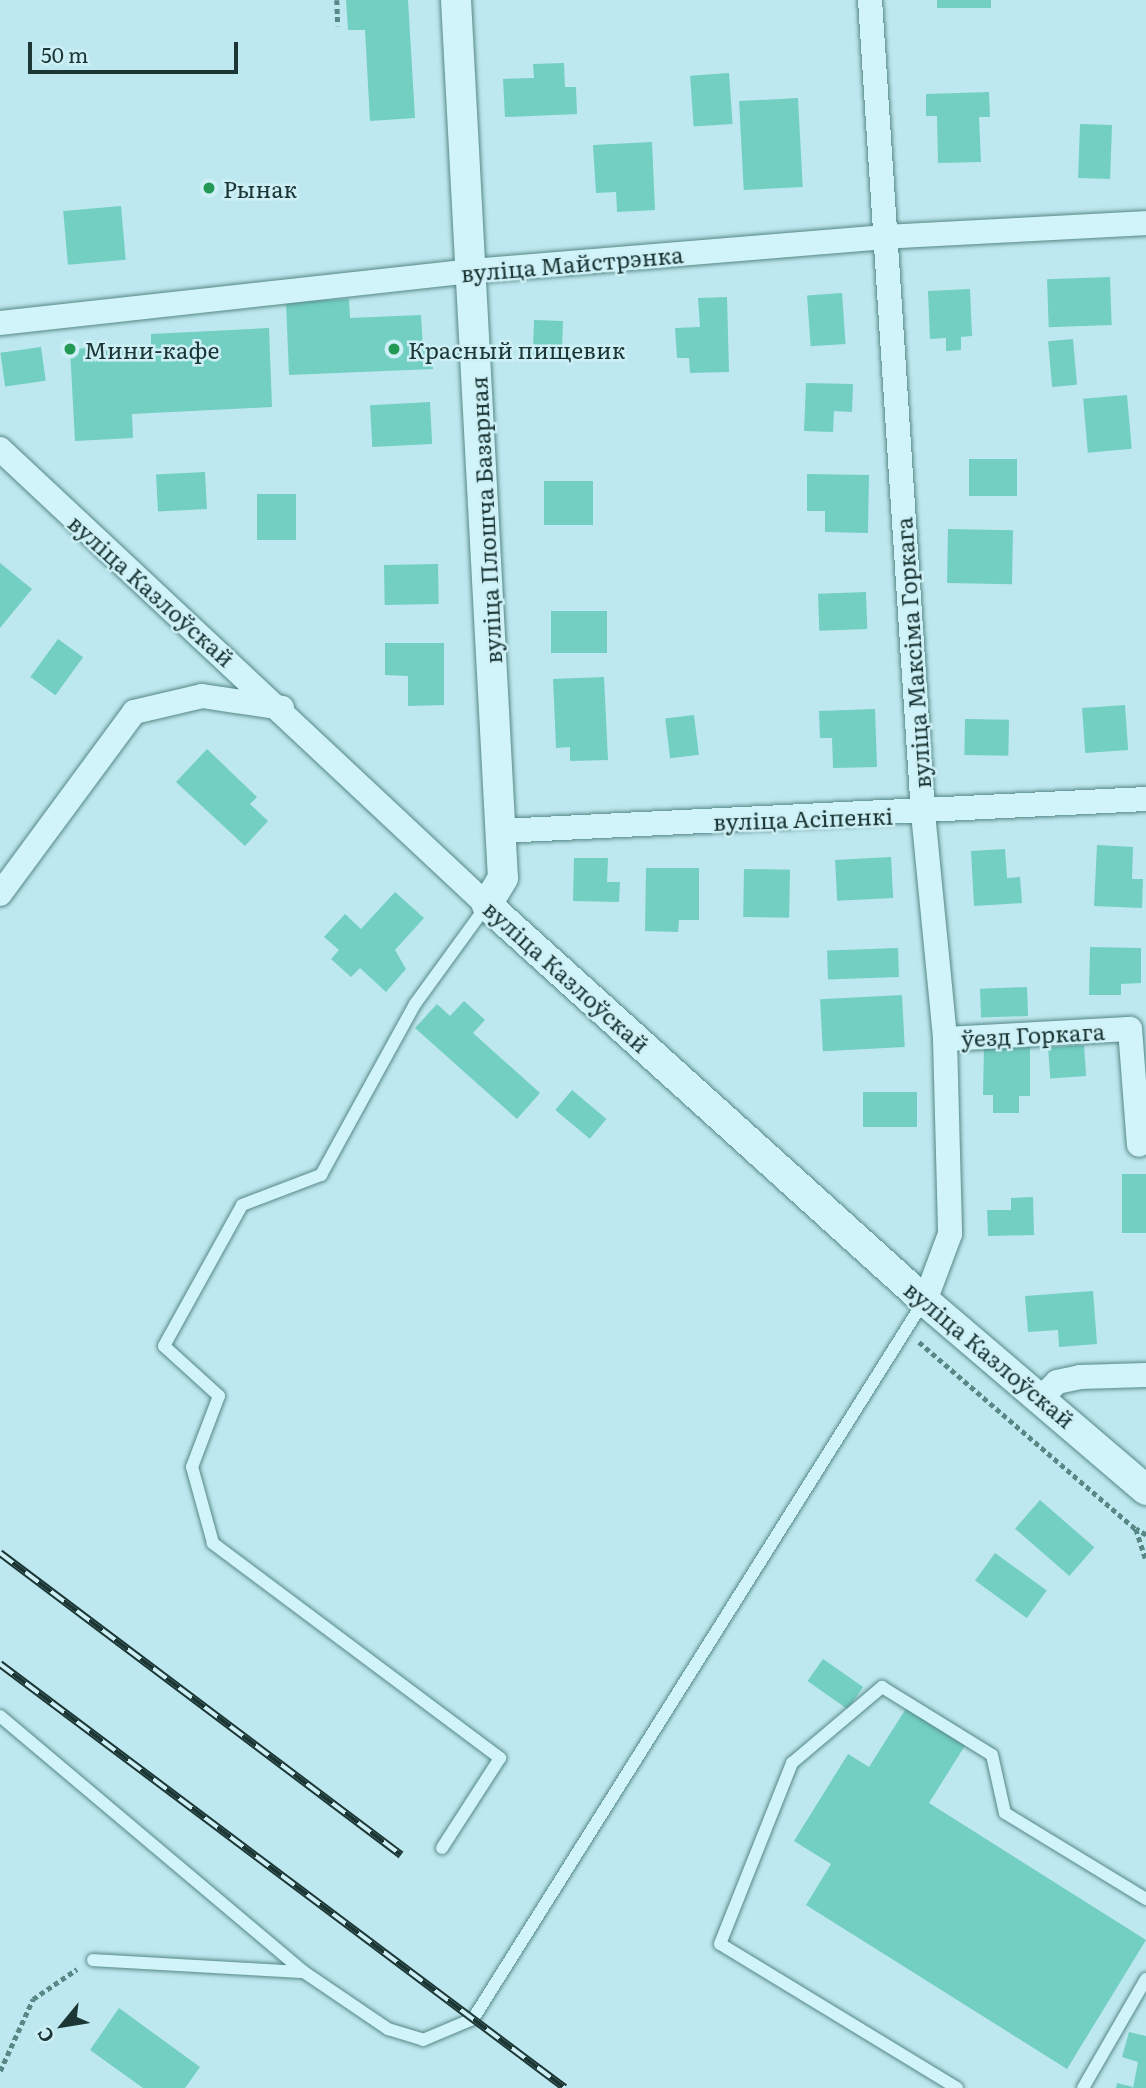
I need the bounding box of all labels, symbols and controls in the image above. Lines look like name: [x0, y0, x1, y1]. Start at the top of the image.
scale bar: [32, 28, 242, 72]
text: 50 m: [41, 38, 88, 69]
place label: Рынак: [223, 174, 297, 202]
marker: Рынак: [201, 180, 217, 196]
street label: вуліца Майстрэнка: [460, 240, 684, 286]
place label: Мини-кафе: [84, 335, 219, 363]
place label: Красный пищевик: [408, 335, 625, 363]
marker: Мини-кафе: [62, 341, 78, 357]
marker: Красный пищевик: [386, 341, 402, 357]
street label: вуліца Плошча Базарная: [464, 375, 506, 665]
street label: вуліца Казлоўскай: [63, 508, 241, 672]
street label: вуліца Максіма Горкага: [889, 516, 935, 790]
street label: вуліца Асіпенкі: [712, 801, 894, 835]
street label: вуліца Казлоўскай: [478, 894, 656, 1058]
street label: ўезд Горкага: [960, 1016, 1106, 1052]
street label: вуліца Казлоўскай: [899, 1275, 1081, 1433]
north arrow: [28, 1990, 98, 2060]
text: С: [29, 2023, 60, 2048]

